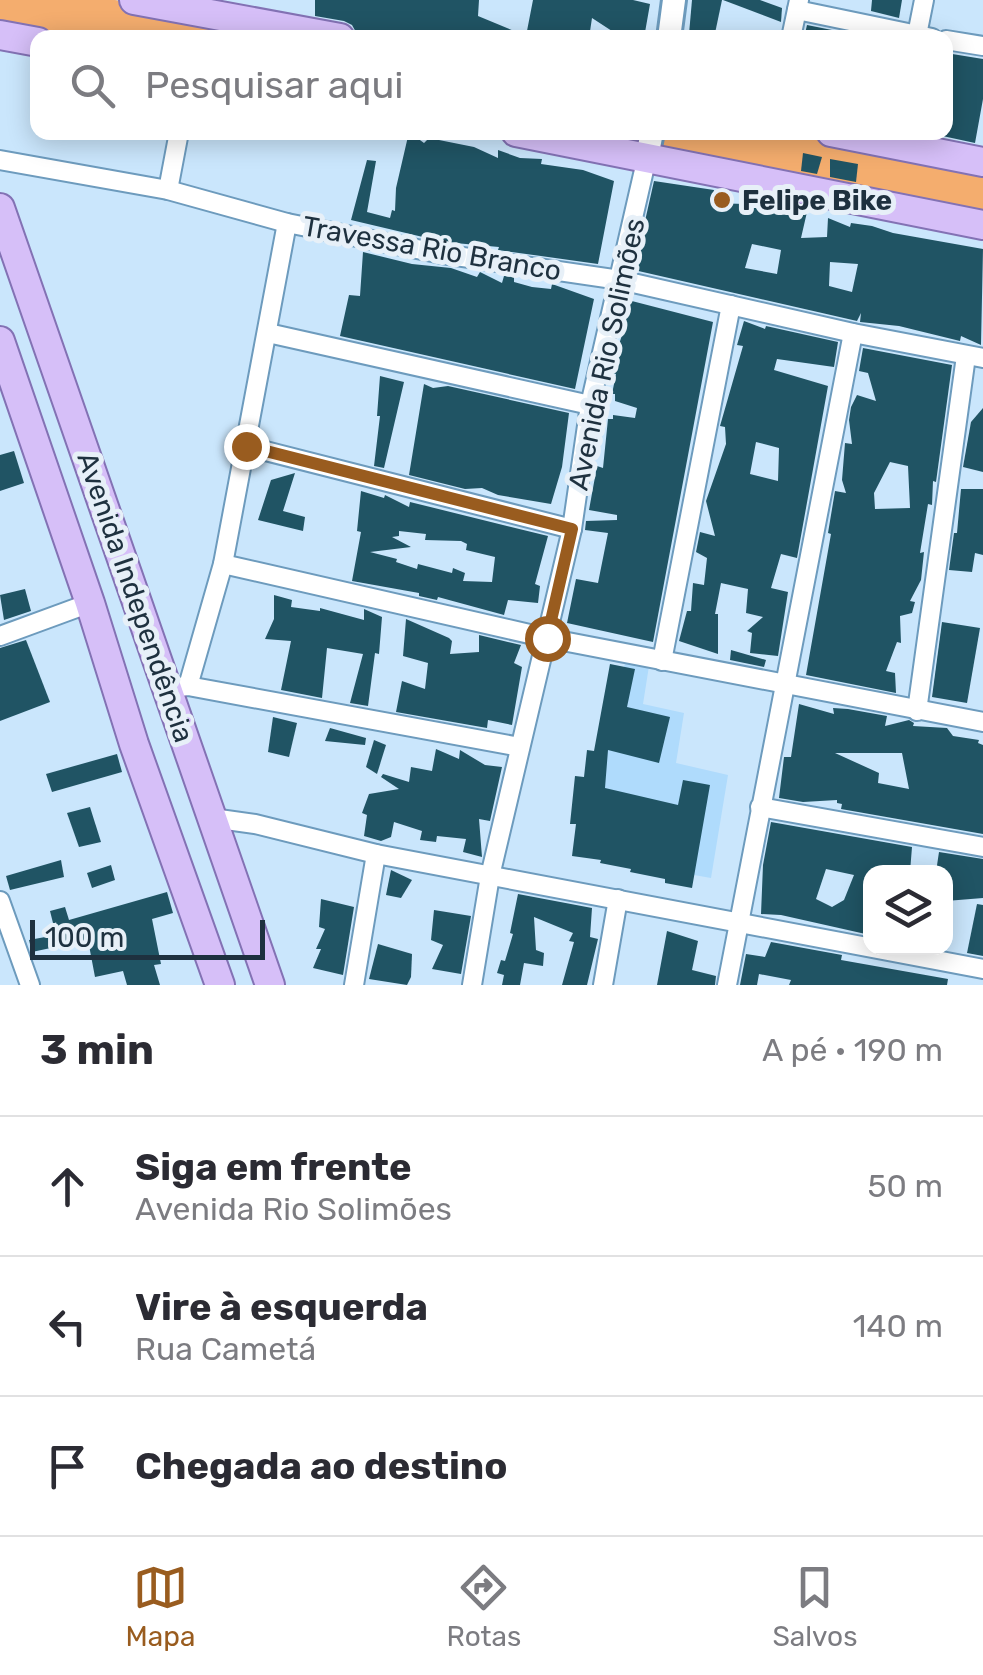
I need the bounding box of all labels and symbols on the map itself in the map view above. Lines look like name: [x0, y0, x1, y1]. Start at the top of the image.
place label: Felipe Bike: [742, 184, 892, 217]
marker: Felipe Bike: [711, 189, 733, 211]
street label: Travessa Rio Branco: [300, 209, 564, 288]
street label: Avenida Rio Solimões: [562, 215, 651, 493]
route end: [224, 424, 270, 470]
street label: Avenida Independência: [70, 448, 201, 747]
route start: [525, 616, 571, 662]
scale bar: [30, 915, 265, 960]

